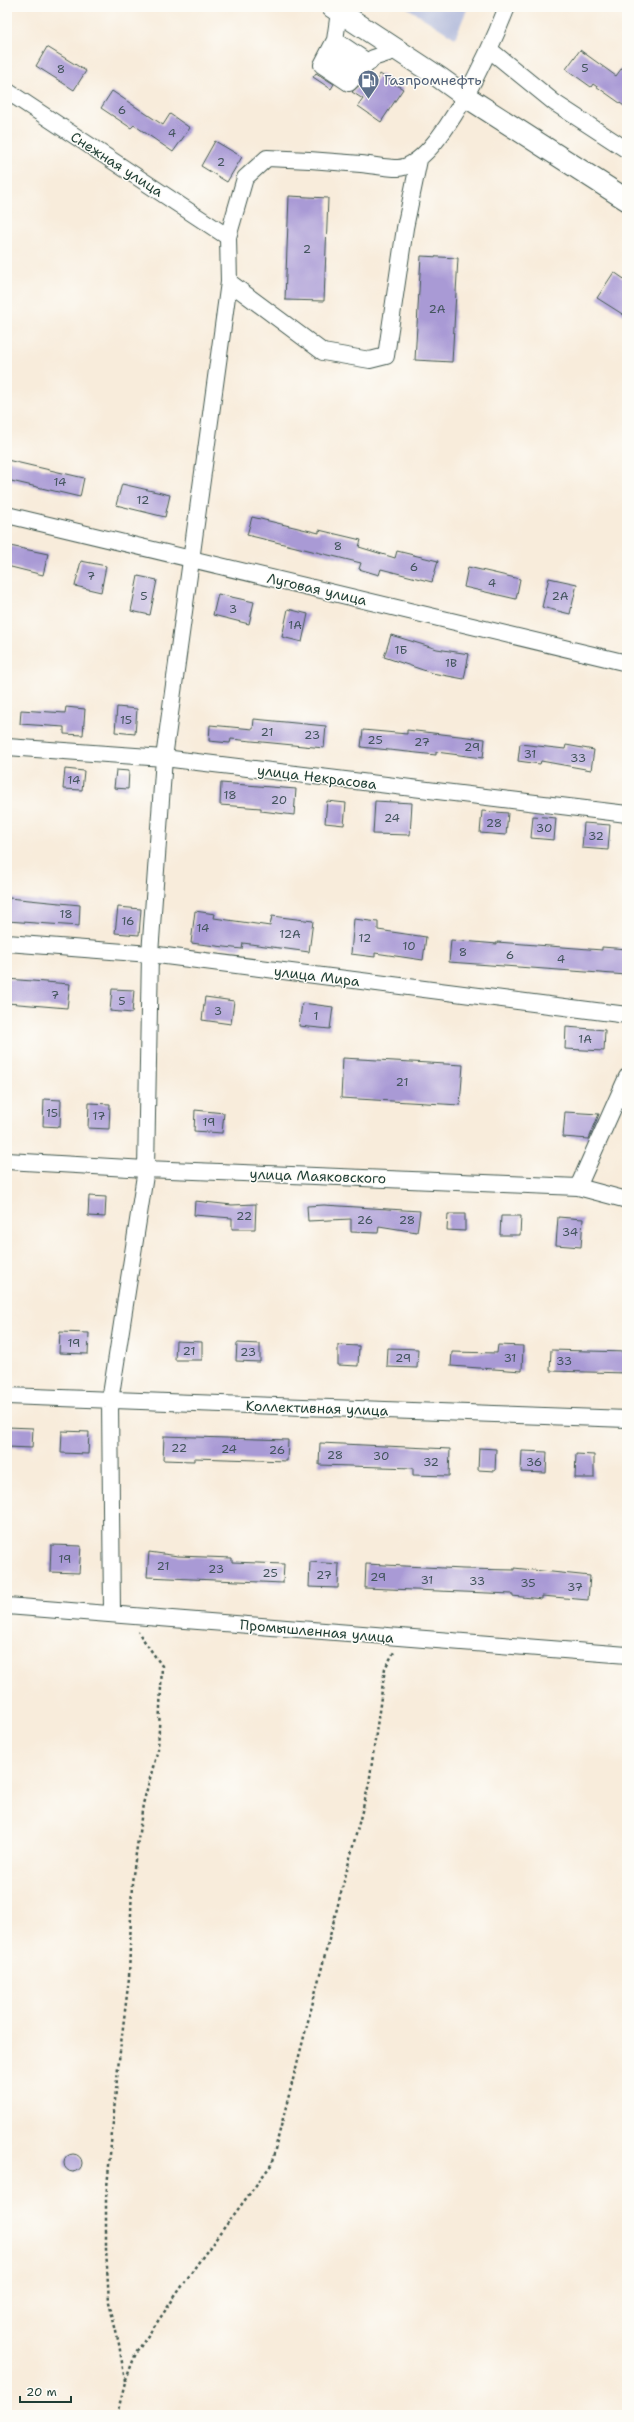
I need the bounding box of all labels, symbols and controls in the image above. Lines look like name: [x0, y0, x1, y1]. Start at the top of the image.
house number: 5: [581, 60, 589, 76]
house number: 8: [57, 61, 65, 77]
fuel station icon: Газпромнефть: [355, 67, 381, 100]
place label: Газпромнефть: [384, 71, 482, 89]
house number: 6: [118, 102, 126, 118]
house number: 4: [168, 125, 176, 141]
street label: Снежная улица: [67, 127, 167, 201]
house number: 2: [217, 154, 225, 170]
house number: 2: [303, 241, 311, 257]
house number: 2А: [428, 301, 446, 317]
house number: 14: [54, 474, 66, 490]
house number: 12: [137, 492, 149, 508]
house number: 8: [334, 538, 342, 554]
house number: 6: [410, 559, 418, 575]
house number: 7: [87, 568, 95, 584]
street label: Луговая улица: [265, 569, 369, 609]
house number: 4: [488, 575, 496, 591]
house number: 5: [140, 588, 148, 604]
house number: 2А: [551, 588, 569, 604]
house number: 3: [229, 601, 237, 617]
house number: 1А: [288, 617, 302, 633]
house number: 1Б: [395, 642, 408, 658]
house number: 1В: [445, 655, 457, 671]
house number: 15: [120, 712, 132, 728]
house number: 21: [261, 724, 273, 740]
house number: 23: [304, 727, 320, 743]
house number: 25: [367, 732, 383, 748]
house number: 27: [414, 734, 430, 750]
house number: 29: [464, 739, 480, 755]
house number: 31: [524, 746, 536, 762]
house number: 33: [570, 750, 586, 766]
street label: улица Некрасова: [256, 761, 378, 793]
house number: 14: [68, 772, 80, 788]
house number: 18: [223, 787, 237, 803]
house number: 20: [271, 792, 287, 808]
house number: 24: [384, 810, 400, 826]
house number: 28: [486, 815, 502, 831]
house number: 30: [536, 820, 552, 836]
house number: 32: [588, 828, 604, 844]
house number: 18: [59, 906, 73, 922]
house number: 16: [121, 913, 135, 929]
house number: 14: [197, 920, 209, 936]
house number: 12А: [279, 926, 301, 942]
house number: 12: [359, 930, 371, 946]
house number: 10: [402, 938, 416, 954]
house number: 8: [459, 944, 467, 960]
house number: 6: [506, 947, 514, 963]
house number: 4: [557, 951, 565, 967]
street label: улица Мира: [273, 962, 361, 990]
house number: 7: [51, 987, 59, 1003]
house number: 5: [118, 993, 126, 1009]
house number: 3: [214, 1003, 222, 1019]
house number: 1: [313, 1008, 319, 1024]
house number: 1А: [578, 1031, 592, 1047]
house number: 21: [396, 1074, 408, 1090]
house number: 15: [46, 1105, 58, 1121]
house number: 17: [93, 1108, 105, 1124]
house number: 19: [203, 1114, 215, 1130]
street label: улица Маяковского: [249, 1165, 387, 1187]
house number: 22: [236, 1208, 252, 1224]
house number: 26: [357, 1212, 373, 1228]
house number: 28: [399, 1212, 415, 1228]
house number: 34: [562, 1224, 578, 1240]
house number: 19: [68, 1335, 80, 1351]
house number: 21: [183, 1343, 195, 1359]
house number: 23: [240, 1344, 256, 1360]
house number: 29: [395, 1350, 411, 1366]
house number: 31: [504, 1350, 516, 1366]
house number: 33: [556, 1353, 572, 1369]
street label: Коллективная улица: [245, 1397, 389, 1419]
house number: 22: [171, 1440, 187, 1456]
house number: 24: [221, 1441, 237, 1457]
house number: 26: [269, 1442, 285, 1458]
house number: 28: [327, 1447, 343, 1463]
house number: 30: [373, 1448, 389, 1464]
house number: 32: [423, 1454, 439, 1470]
house number: 36: [526, 1454, 542, 1470]
house number: 19: [59, 1551, 71, 1567]
house number: 21: [157, 1558, 169, 1574]
house number: 23: [208, 1561, 224, 1577]
house number: 25: [262, 1565, 278, 1581]
house number: 27: [316, 1567, 332, 1583]
house number: 29: [370, 1569, 386, 1585]
house number: 31: [421, 1572, 433, 1588]
house number: 33: [469, 1573, 485, 1589]
house number: 35: [520, 1575, 536, 1591]
house number: 37: [567, 1579, 583, 1595]
street label: Промышленная улица: [239, 1615, 395, 1647]
scale bar: [20, 2378, 71, 2404]
text: 20 m: [26, 2384, 57, 2400]

